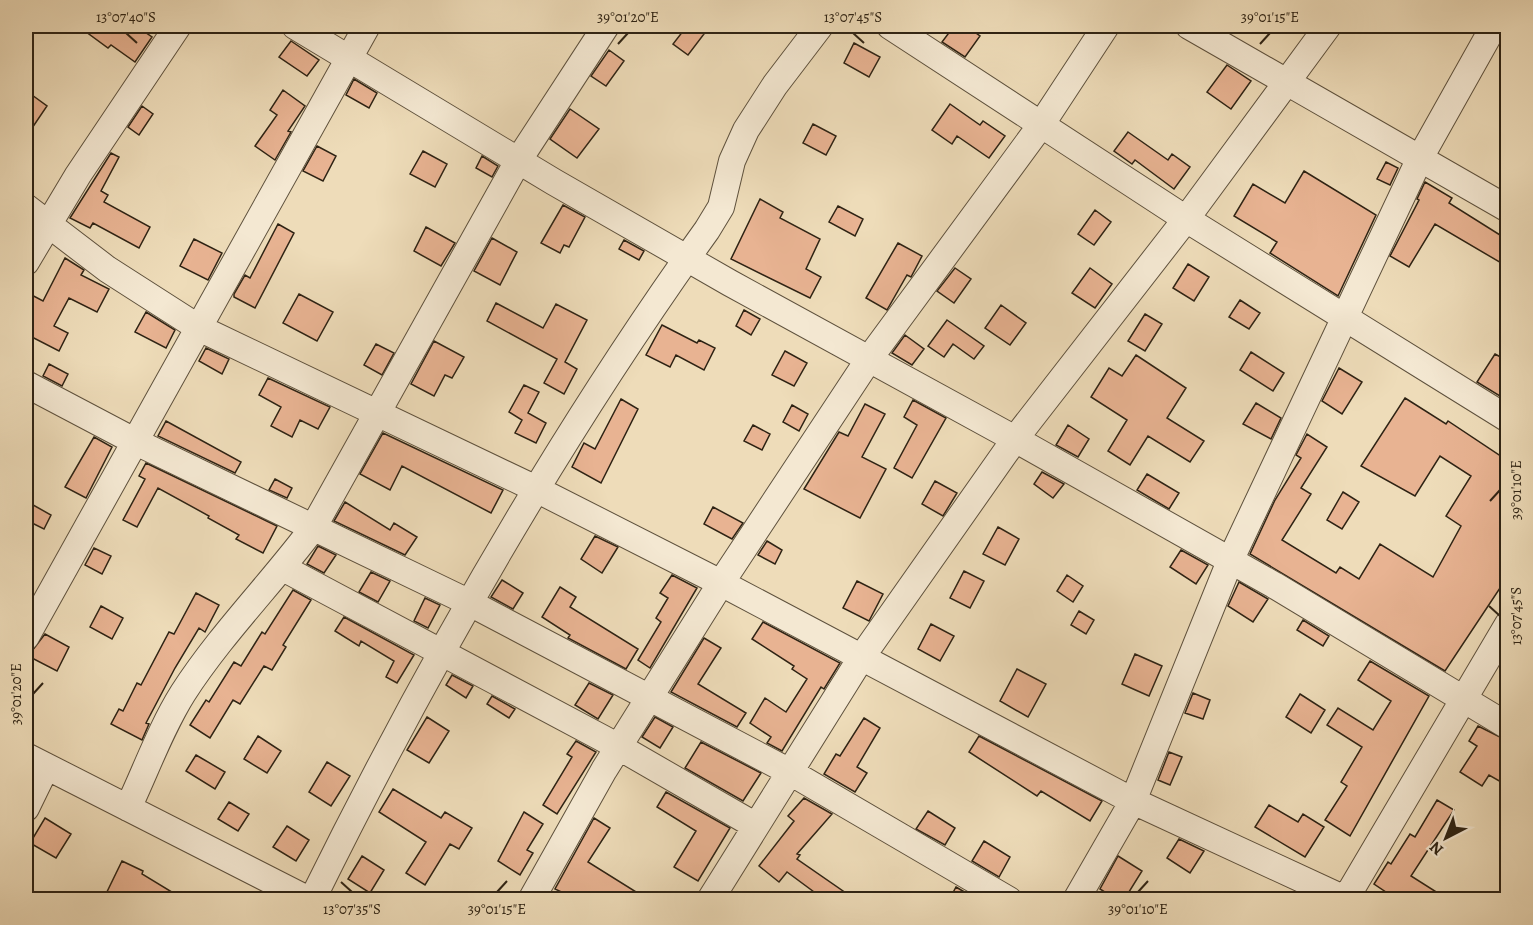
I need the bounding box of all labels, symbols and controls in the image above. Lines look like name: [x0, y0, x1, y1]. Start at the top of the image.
text: 13°07'40"S: [96, 7, 156, 27]
text: 39°01'20"E: [597, 7, 659, 27]
text: 13°07'45"S: [824, 7, 882, 27]
text: 39°01'15"E: [1241, 7, 1299, 27]
text: 39°01'10"E: [1506, 460, 1526, 520]
text: 13°07'45"S: [1506, 587, 1526, 645]
text: 39°01'20"E: [6, 663, 26, 725]
north arrow: [1416, 808, 1476, 868]
text: N: [1425, 836, 1448, 860]
text: 13°07'35"S: [323, 899, 381, 919]
text: 39°01'15"E: [468, 899, 526, 919]
text: 39°01'10"E: [1108, 899, 1168, 919]

